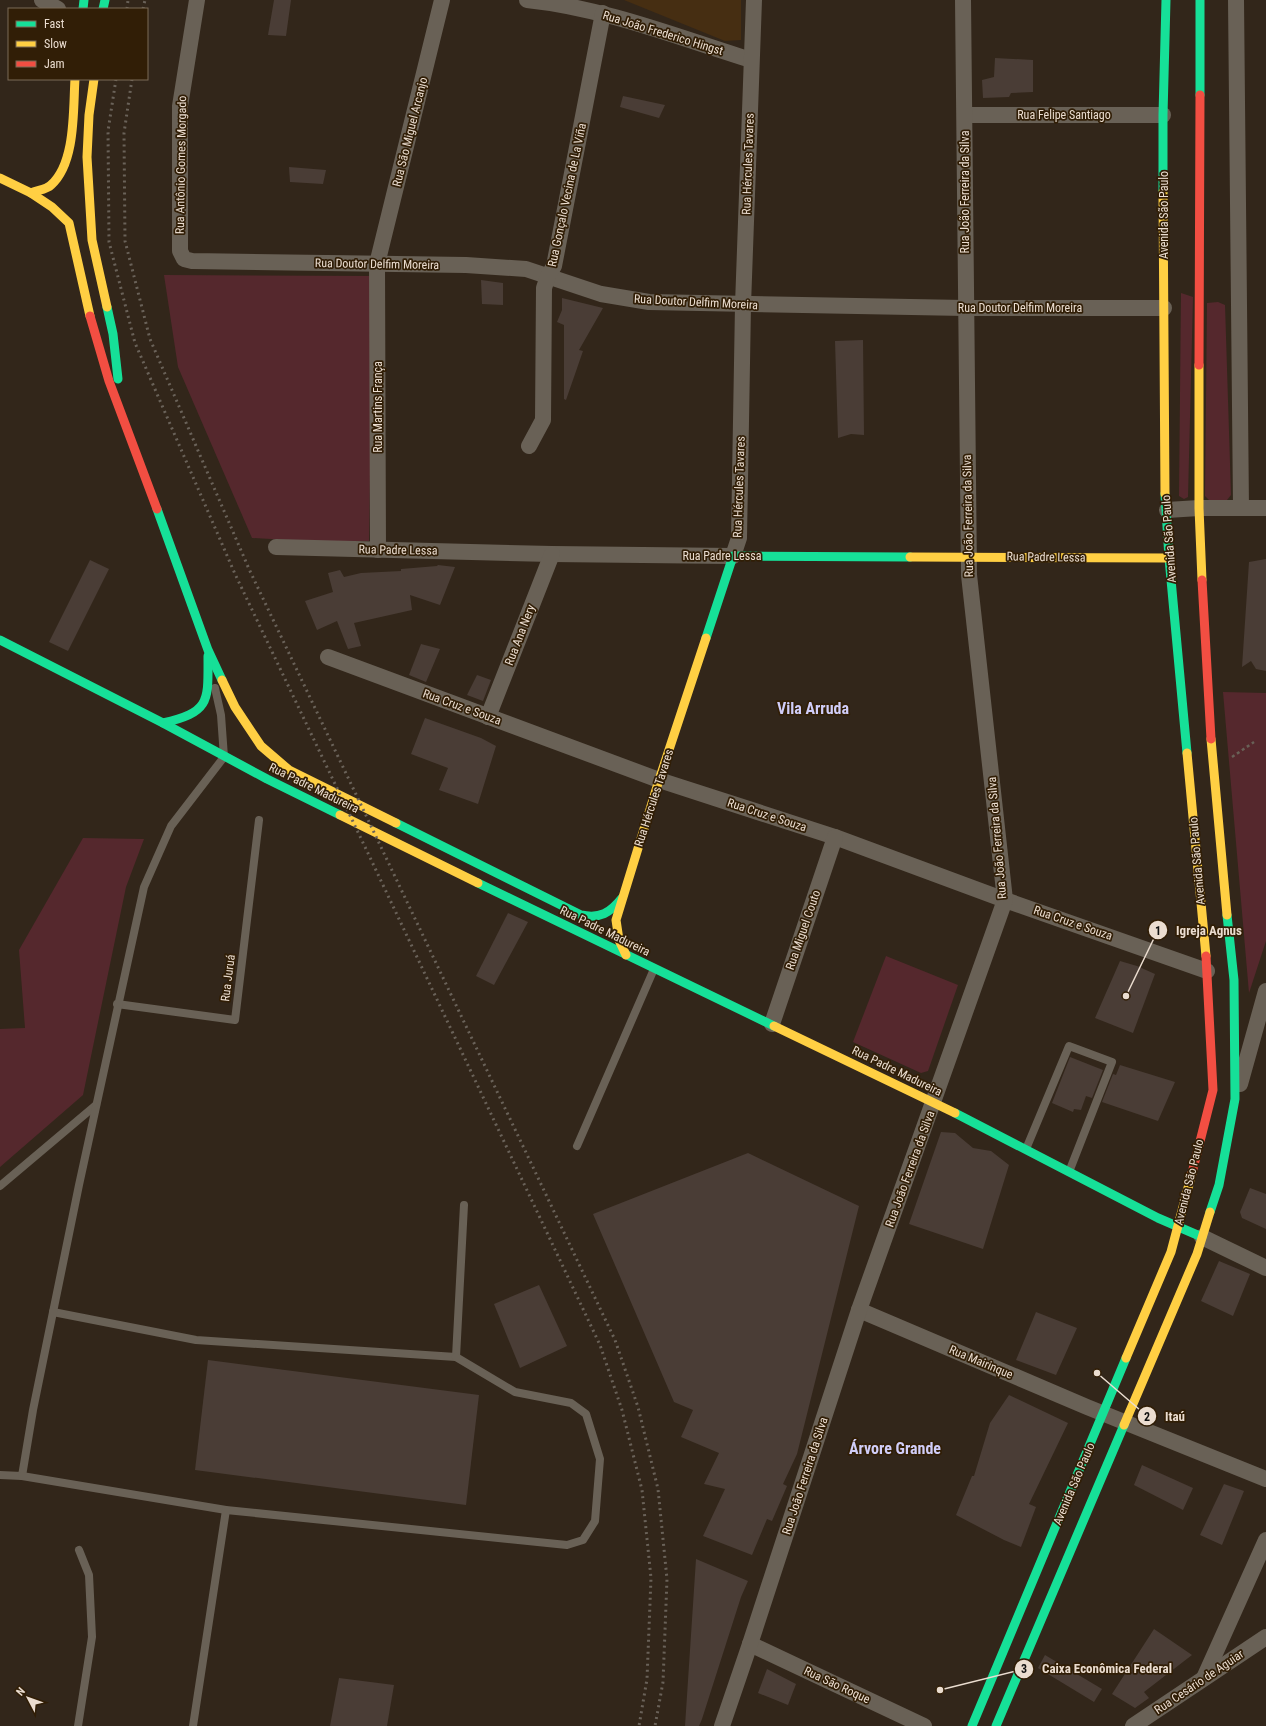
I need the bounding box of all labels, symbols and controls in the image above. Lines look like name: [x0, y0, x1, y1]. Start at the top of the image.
legend: [8, 8, 148, 80]
street label: Rua João Frederico Hingst: [601, 8, 725, 58]
text: Fast: [44, 17, 65, 31]
text: Slow: [44, 37, 67, 51]
text: Jam: [44, 57, 65, 71]
street label: Rua São Miguel Arcanjo: [390, 76, 430, 188]
street label: Rua Antônio Gomes Morgado: [173, 96, 189, 234]
street label: Rua Felipe Santiago: [1017, 108, 1111, 122]
street label: Rua Hércules Tavares: [739, 113, 757, 215]
street label: Rua Gonçalo Vecina de La Viña: [545, 122, 589, 268]
street label: Rua João Ferreira da Silva: [958, 130, 972, 253]
street label: Avenida São Paulo: [1157, 171, 1171, 259]
street label: Rua Doutor Delfim Moreira: [315, 256, 440, 272]
street label: Rua Doutor Delfim Moreira: [634, 292, 759, 312]
street label: Rua Doutor Delfim Moreira: [958, 301, 1082, 315]
street label: Rua Martins França: [371, 361, 385, 453]
street label: Rua Hércules Tavares: [730, 436, 748, 538]
street label: Rua João Ferreira da Silva: [960, 454, 976, 578]
street label: Avenida São Paulo: [1159, 495, 1179, 583]
street label: Rua Padre Lessa: [358, 542, 438, 558]
street label: Rua Padre Lessa: [683, 549, 762, 563]
street label: Rua Padre Lessa: [1006, 549, 1086, 565]
street label: Rua Ana Nery: [502, 603, 538, 667]
street label: Rua Cruz e Souza: [421, 686, 503, 728]
district label: Vila Arruda: [777, 699, 849, 718]
street label: Rua Hércules Tavares: [632, 747, 676, 849]
street label: Rua Padre Madureira: [267, 760, 362, 816]
street label: Rua João Ferreira da Silva: [985, 776, 1009, 900]
street label: Rua Cruz e Souza: [726, 796, 809, 834]
street label: Avenida São Paulo: [1186, 817, 1208, 905]
street label: Rua Miguel Couto: [783, 888, 823, 972]
street label: Rua Padre Madureira: [558, 903, 653, 959]
street label: Rua Cruz e Souza: [1032, 903, 1114, 943]
callout: Igreja Agnus: [1148, 918, 1250, 943]
text: Igreja Agnus: [1176, 923, 1242, 938]
text: 1: [1155, 924, 1161, 938]
street label: Rua Juruá: [218, 953, 238, 1002]
street label: Rua Padre Madureira: [850, 1043, 945, 1099]
street label: Rua João Ferreira da Silva: [882, 1109, 938, 1229]
street label: Avenida São Paulo: [1172, 1138, 1206, 1226]
street label: Rua Mairinque: [947, 1342, 1015, 1382]
callout: Itaú: [1137, 1404, 1193, 1429]
text: Itaú: [1165, 1409, 1185, 1424]
text: 2: [1144, 1410, 1150, 1424]
street label: Rua João Ferreira da Silva: [779, 1415, 831, 1537]
district label: Árvore Grande: [849, 1439, 941, 1458]
street label: Avenida São Paulo: [1050, 1441, 1098, 1527]
street label: Rua Cesário de Aguiar: [1152, 1647, 1247, 1717]
callout: Caixa Econômica Federal: [1014, 1656, 1180, 1681]
text: Caixa Econômica Federal: [1042, 1661, 1172, 1676]
text: 3: [1021, 1662, 1027, 1676]
street label: Rua São Roque: [802, 1664, 873, 1707]
north arrow: [8, 1678, 48, 1718]
text: N: [14, 1685, 28, 1699]

